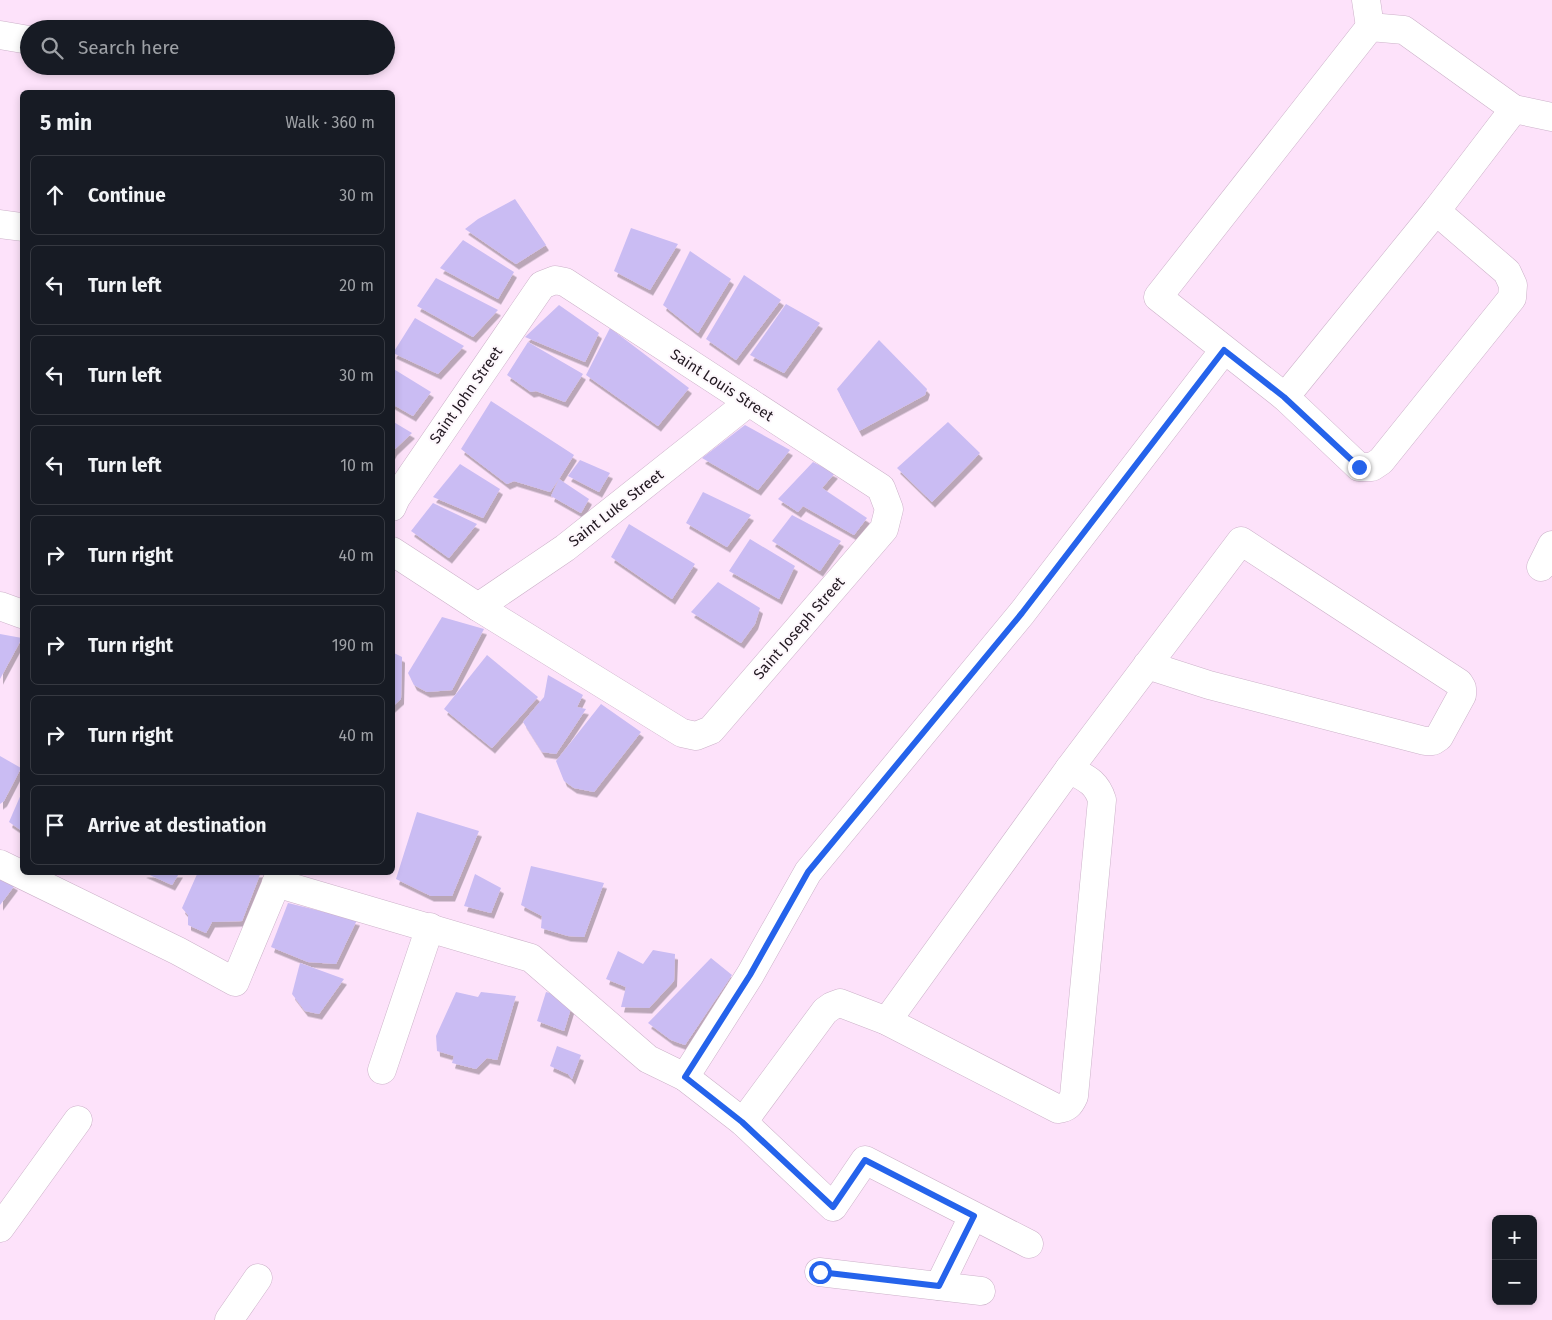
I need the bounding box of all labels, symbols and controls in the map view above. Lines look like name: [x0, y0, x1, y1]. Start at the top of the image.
search box: [20, 20, 395, 75]
icon: search: [38, 34, 66, 62]
text: Search here: [78, 36, 179, 59]
text: 5 min: [40, 110, 92, 136]
text: Walk · 360 m: [285, 113, 375, 132]
icon: ahead: [41, 181, 69, 209]
text: Continue: [88, 184, 166, 207]
text: 30 m: [339, 186, 374, 205]
icon: left: [41, 271, 69, 299]
text: Turn left: [88, 274, 162, 297]
text: 20 m: [339, 276, 374, 295]
street label: Saint John Street: [426, 343, 506, 447]
street label: Saint Louis Street: [667, 345, 777, 425]
icon: left: [41, 361, 69, 389]
text: Turn left: [88, 364, 162, 387]
text: 30 m: [339, 366, 374, 385]
icon: left: [41, 451, 69, 479]
text: Turn left: [88, 454, 162, 477]
text: 10 m: [340, 456, 374, 475]
route end: [1348, 456, 1371, 479]
street label: Saint Luke Street: [565, 465, 667, 551]
icon: right: [41, 541, 69, 569]
text: Turn right: [88, 544, 173, 567]
text: 40 m: [339, 546, 374, 565]
street label: Saint Joseph Street: [750, 573, 849, 683]
icon: right: [41, 631, 69, 659]
text: Turn right: [88, 634, 173, 657]
text: 190 m: [332, 636, 374, 655]
icon: right: [41, 721, 69, 749]
text: Turn right: [88, 724, 173, 747]
text: 40 m: [339, 726, 374, 745]
icon: arrive: [41, 811, 69, 839]
text: Arrive at destination: [88, 814, 267, 837]
map controls: [1492, 1215, 1537, 1305]
button: +: [1492, 1215, 1537, 1260]
button: −: [1492, 1260, 1537, 1305]
route start: [809, 1261, 832, 1284]

